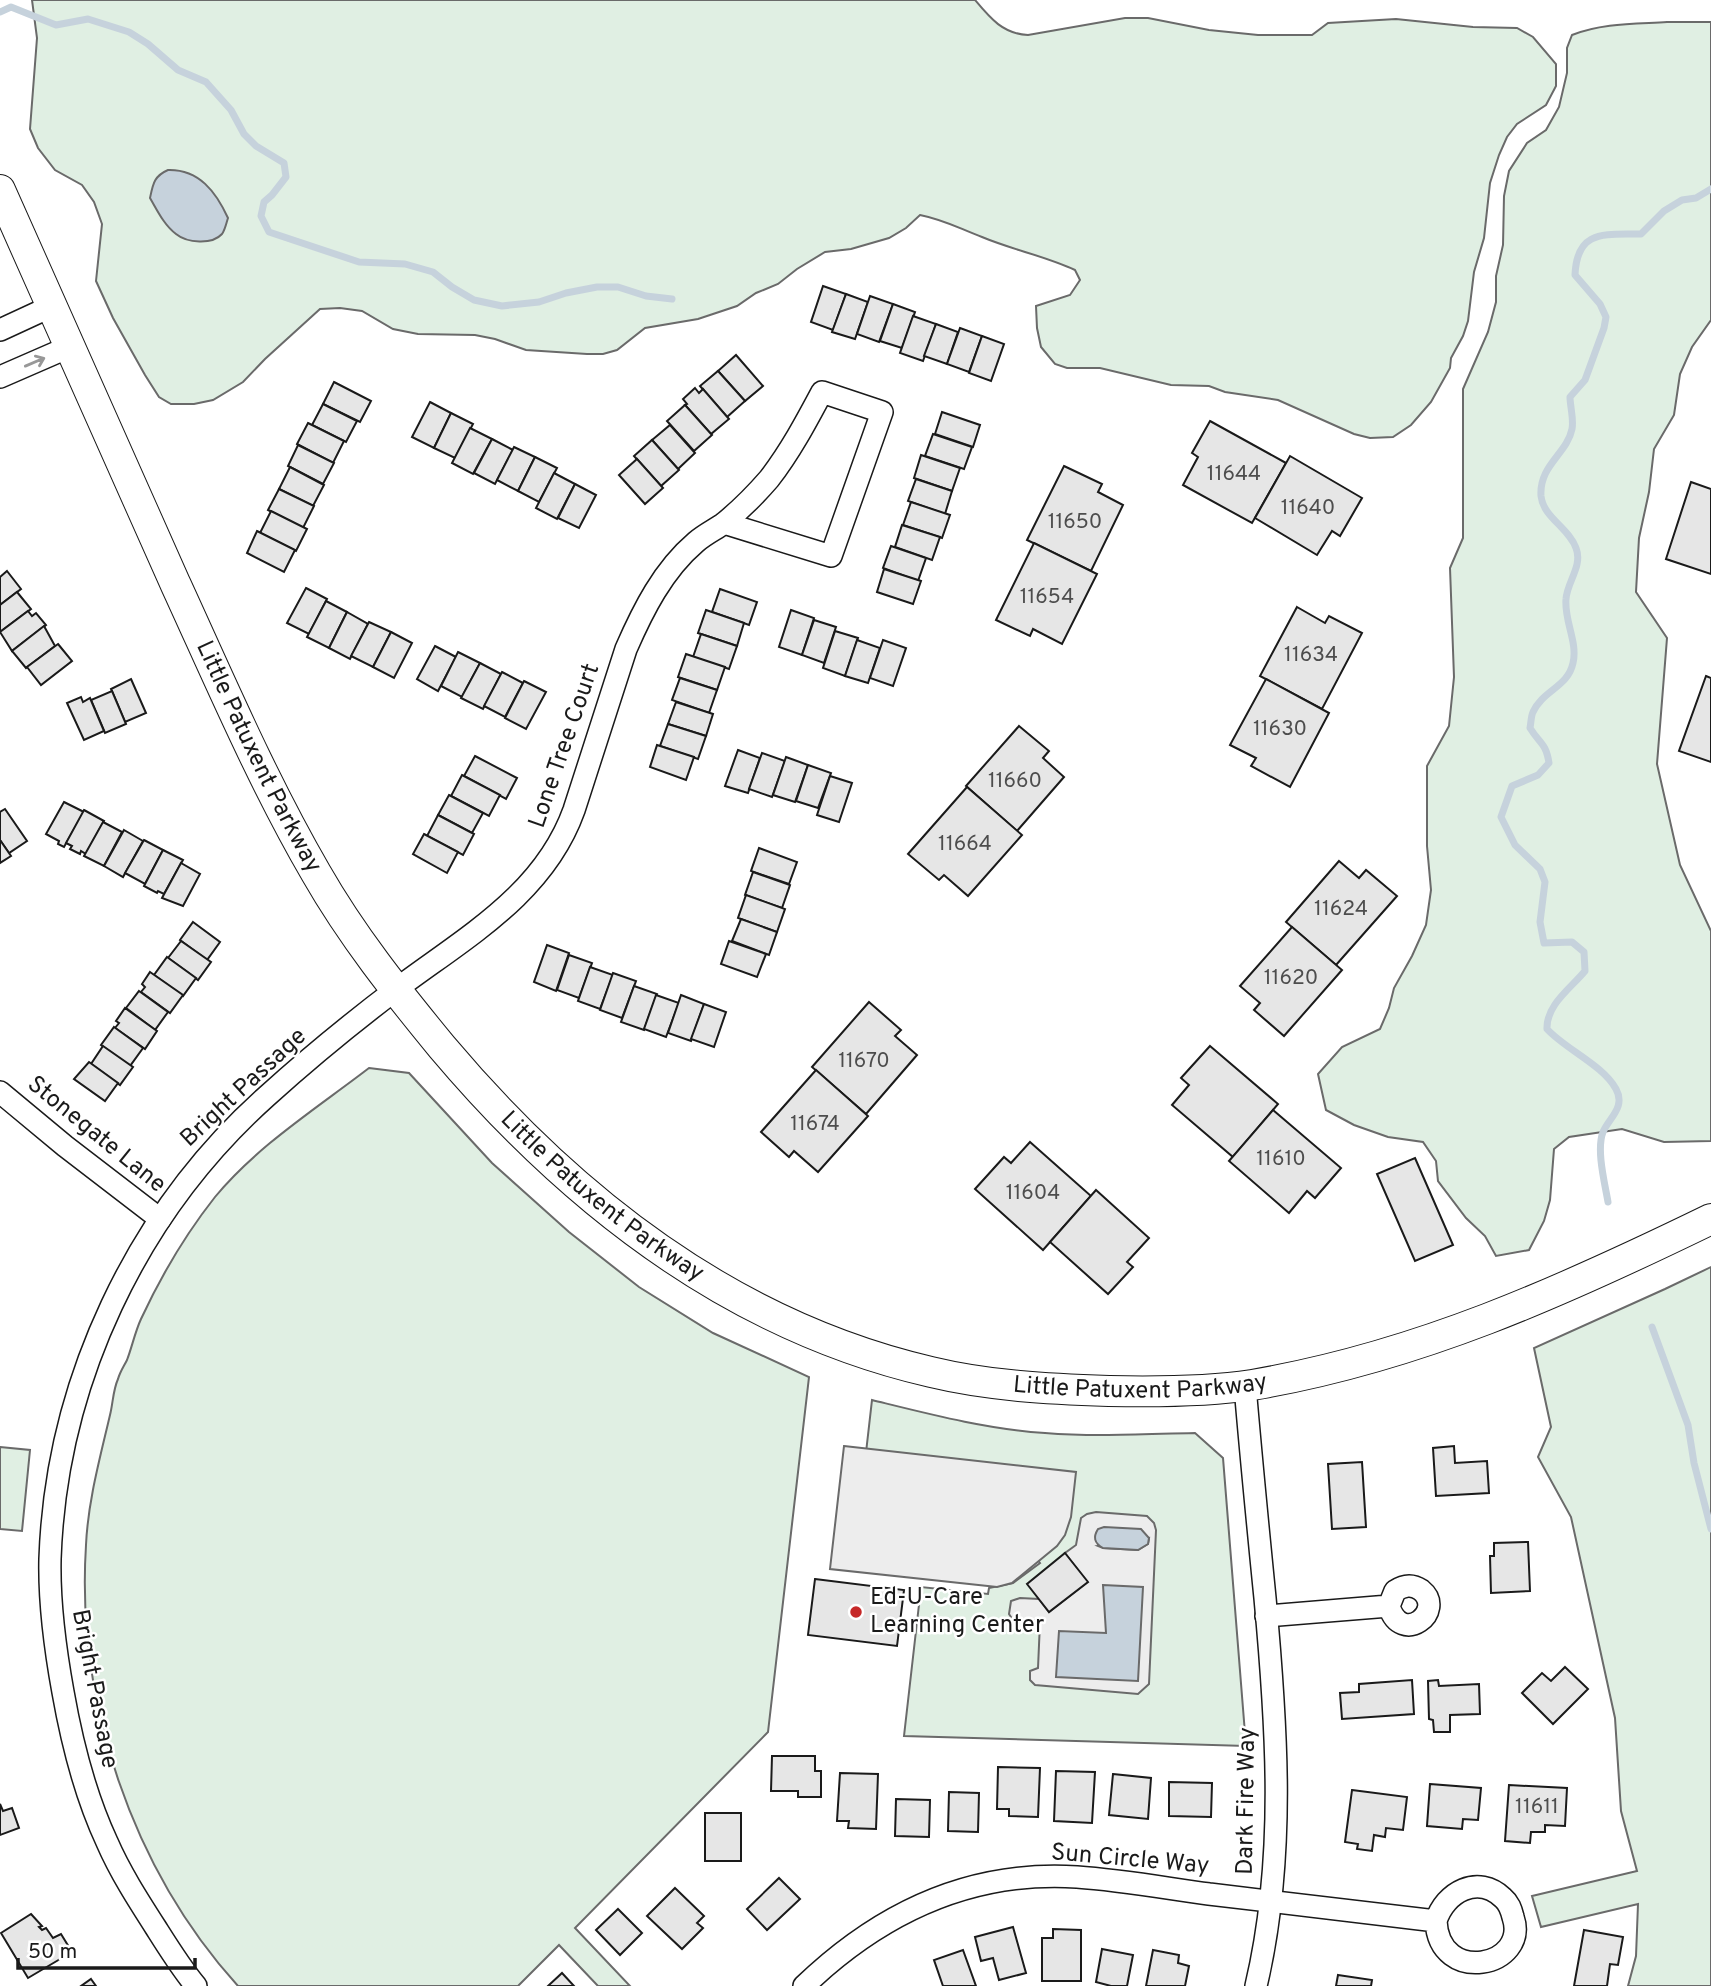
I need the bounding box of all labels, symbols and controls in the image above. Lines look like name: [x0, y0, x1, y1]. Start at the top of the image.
one-way arrow: [23, 355, 45, 368]
house number: 11644: [1207, 461, 1261, 488]
house number: 11640: [1281, 495, 1335, 522]
house number: 11650: [1048, 509, 1102, 536]
house number: 11654: [1020, 584, 1074, 611]
street label: Little Patuxent Parkway: [188, 636, 328, 878]
house number: 11634: [1284, 642, 1338, 669]
street label: Lone Tree Court: [523, 660, 607, 832]
house number: 11630: [1253, 716, 1307, 743]
house number: 11660: [988, 768, 1042, 795]
house number: 11664: [938, 831, 992, 858]
house number: 11624: [1314, 896, 1368, 923]
house number: 11620: [1264, 965, 1318, 992]
street label: Bright Passage: [175, 1022, 313, 1154]
house number: 11670: [838, 1048, 890, 1075]
street label: Stonegate Lane: [21, 1070, 171, 1200]
street label: Little Patuxent Parkway: [493, 1105, 709, 1289]
house number: 11674: [790, 1111, 840, 1138]
house number: 11610: [1256, 1146, 1306, 1173]
house number: 11604: [1006, 1180, 1060, 1207]
street label: Little Patuxent Parkway: [1012, 1368, 1270, 1406]
place label: Ed-U-Care Learning Center: [870, 1583, 1044, 1641]
marker: Ed-U-Care Learning Center: [848, 1604, 864, 1620]
street label: Bright Passage: [64, 1607, 124, 1771]
street label: Dark Fire Way: [1231, 1727, 1263, 1875]
house number: 11611: [1515, 1794, 1559, 1821]
street label: Sun Circle Way: [1050, 1838, 1210, 1882]
scale bar: [18, 1926, 194, 1970]
text: 50 m: [28, 1939, 77, 1966]

